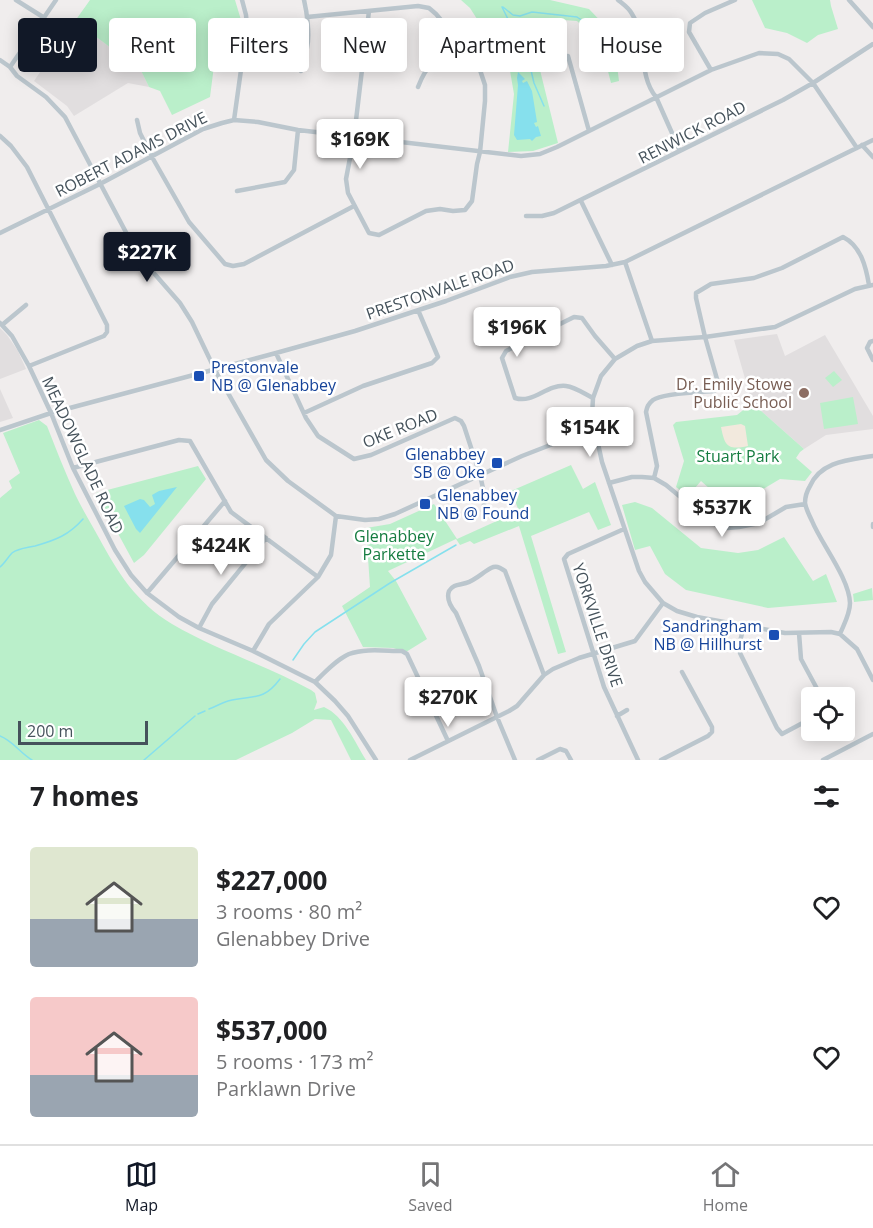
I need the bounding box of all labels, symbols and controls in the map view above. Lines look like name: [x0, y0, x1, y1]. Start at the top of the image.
chip: Buy: [18, 18, 97, 72]
chip: Rent: [109, 18, 196, 72]
chip: Filters: [208, 18, 309, 72]
chip: New: [321, 18, 407, 72]
chip: Apartment: [419, 18, 567, 72]
chip: House: [579, 18, 684, 72]
street label: RENWICK ROAD: [634, 95, 750, 169]
street label: ROBERT ADAMS DRIVE: [51, 106, 211, 202]
pin: $169K: [318, 119, 402, 170]
text: $169K: [330, 125, 390, 152]
pin: $227K: [105, 232, 189, 283]
text: $227K: [117, 238, 177, 265]
street label: PRESTONVALE ROAD: [363, 253, 517, 325]
pin: $196K: [475, 307, 559, 358]
text: $196K: [487, 313, 547, 340]
place label: Prestonvale NB @ Glenabbey: [211, 356, 337, 396]
marker: Prestonvale NB @ Glenabbey: [192, 369, 206, 383]
street label: MEADOWGLADE ROAD: [37, 373, 129, 537]
place label: Dr. Emily Stowe Public School: [676, 373, 792, 413]
marker: Dr. Emily Stowe Public School: [797, 386, 811, 400]
street label: OKE ROAD: [359, 403, 441, 453]
pin: $154K: [548, 407, 632, 458]
text: $154K: [560, 413, 620, 440]
place label: Glenabbey SB @ Oke: [405, 443, 486, 483]
park label: Stuart Park: [696, 445, 780, 467]
marker: Glenabbey SB @ Oke: [490, 456, 504, 470]
place label: Glenabbey NB @ Found: [437, 484, 529, 524]
pin: $537K: [680, 487, 764, 538]
text: $537K: [692, 493, 752, 520]
marker: Glenabbey NB @ Found: [418, 497, 432, 511]
pin: $424K: [179, 525, 263, 576]
park label: Glenabbey Parkette: [354, 525, 435, 565]
text: $424K: [191, 531, 251, 558]
street label: YORKVILLE DRIVE: [568, 560, 628, 690]
place label: Sandringham NB @ Hillhurst: [654, 615, 762, 655]
marker: Sandringham NB @ Hillhurst: [767, 628, 781, 642]
pin: $270K: [406, 677, 490, 728]
text: $270K: [418, 683, 478, 710]
map controls: [801, 687, 855, 741]
button: locate: [801, 687, 855, 741]
scale bar: [18, 718, 148, 746]
text: 200 m: [27, 720, 73, 742]
text: 7 homes: [30, 778, 139, 814]
icon: filters: [810, 780, 843, 813]
text: $227,000: [216, 862, 327, 898]
icon: home: [78, 871, 150, 943]
icon: heart: [810, 891, 843, 924]
text: 3 rooms · 80 m²: [216, 898, 362, 925]
text: Glenabbey Drive: [216, 925, 370, 952]
text: $537,000: [216, 1012, 327, 1048]
icon: home: [78, 1021, 150, 1093]
icon: heart: [810, 1041, 843, 1074]
text: 5 rooms · 173 m²: [216, 1048, 374, 1075]
text: Parklawn Drive: [216, 1075, 356, 1102]
tab: Map: [125, 1158, 158, 1216]
tab: Saved: [408, 1158, 453, 1216]
tab: Home: [703, 1158, 748, 1216]

